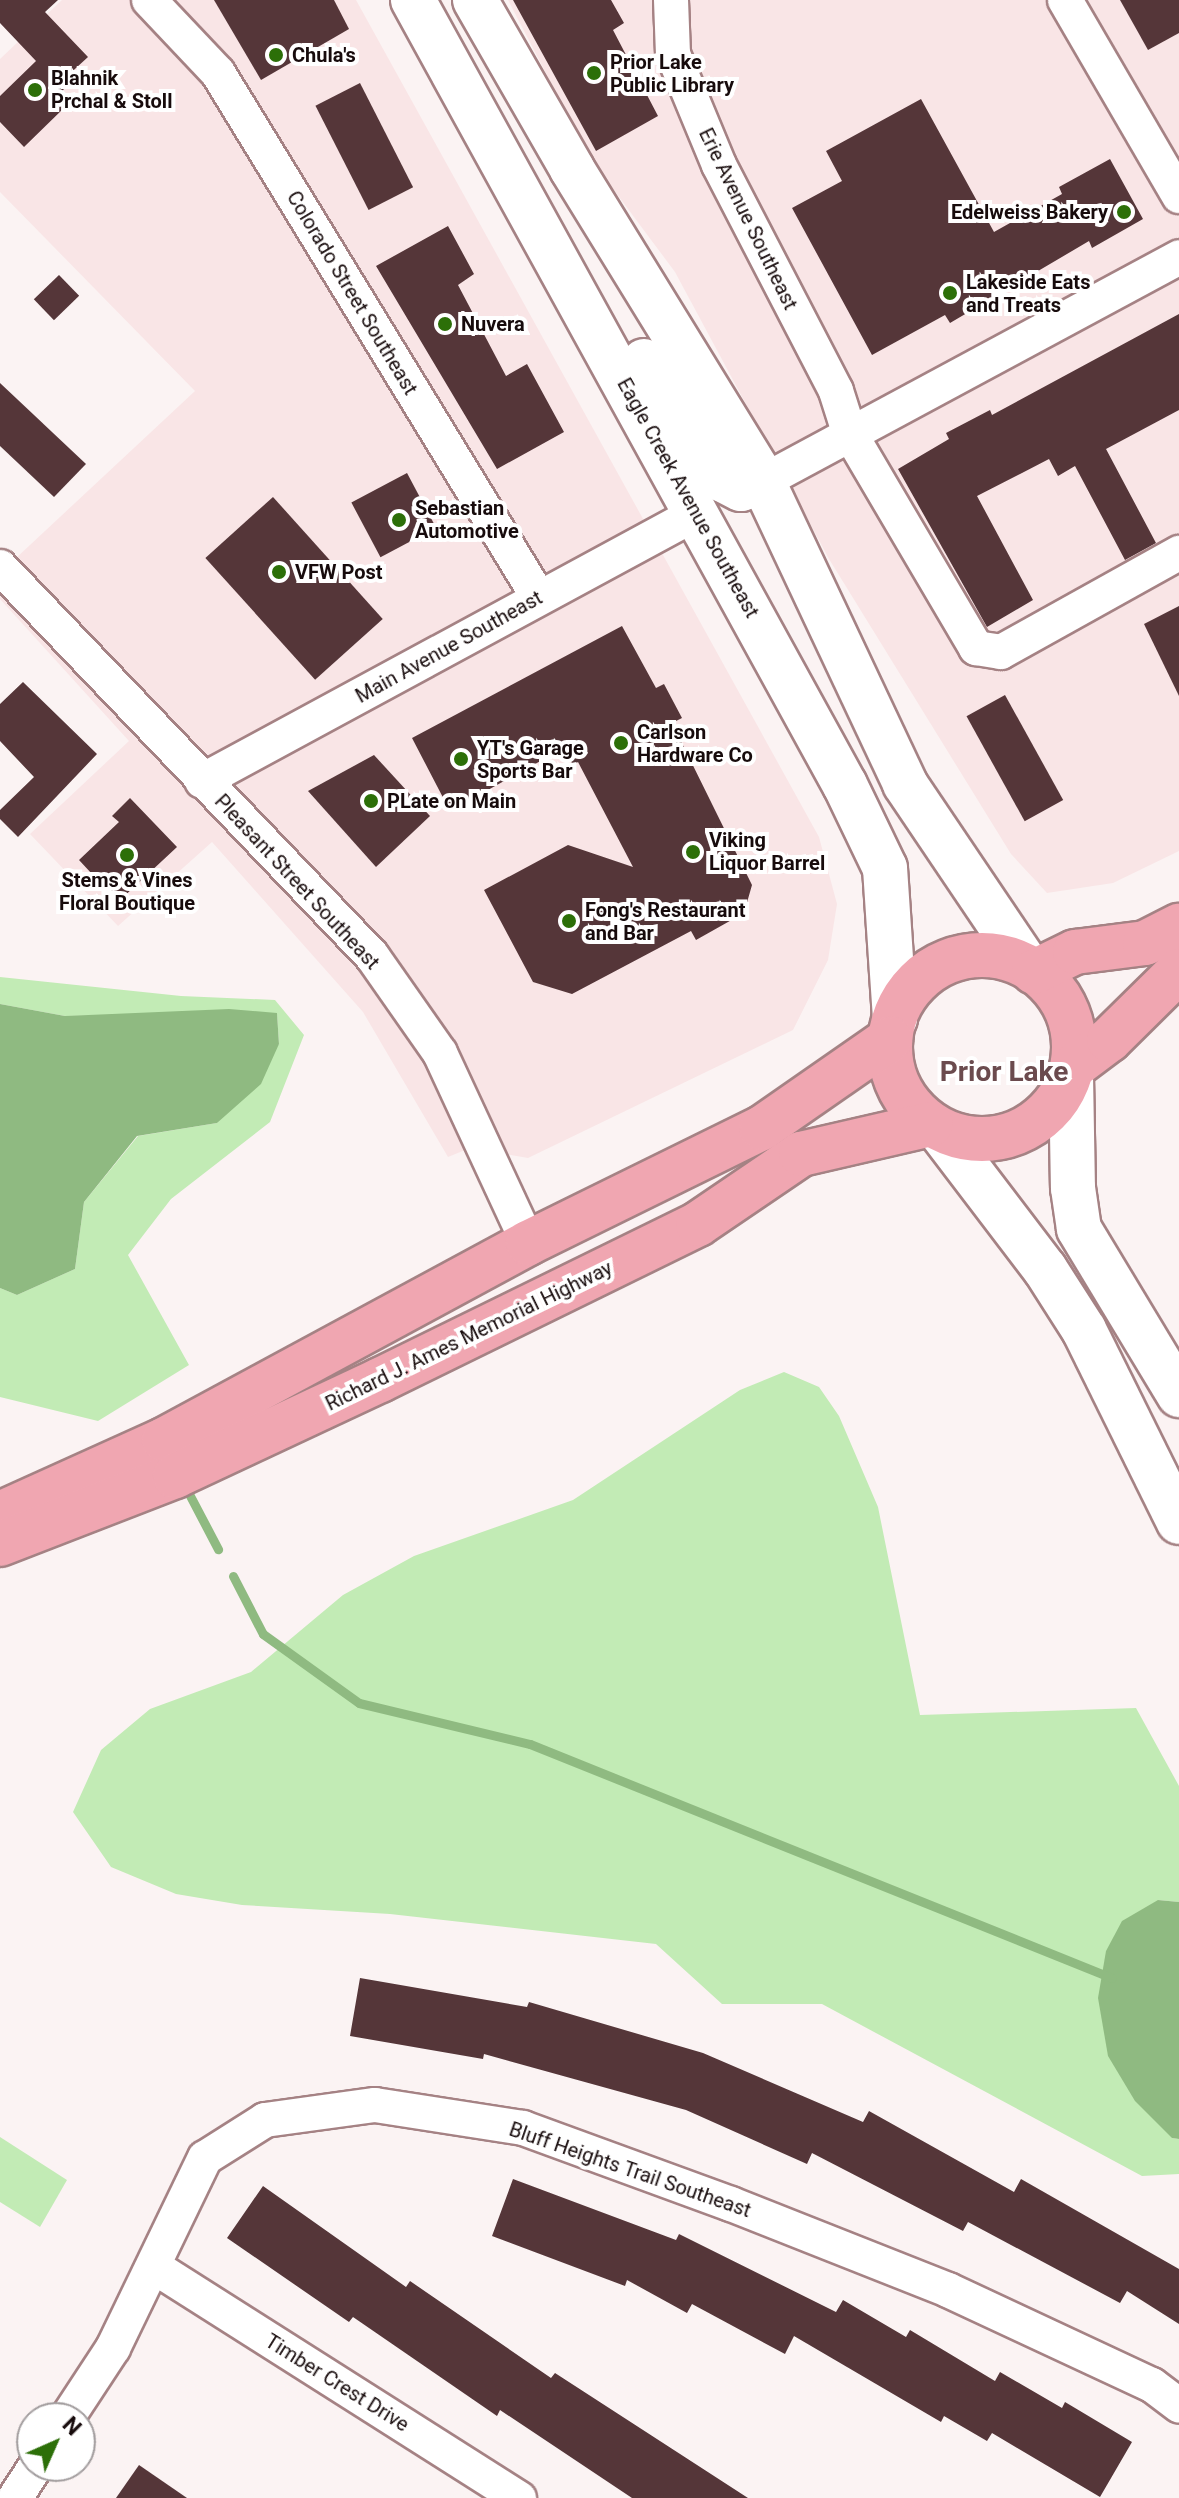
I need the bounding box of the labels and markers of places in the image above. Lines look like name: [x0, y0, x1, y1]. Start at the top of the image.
place label: Chula's: [292, 43, 356, 67]
marker: Chula's: [267, 46, 285, 64]
place label: Prior Lake Public Library: [610, 50, 734, 97]
marker: Prior Lake Public Library: [585, 64, 603, 82]
place label: Blahnik Prchal & Stoll: [51, 66, 172, 113]
marker: Blahnik Prchal & Stoll: [26, 81, 44, 99]
place label: Edelweiss Bakery: [951, 200, 1108, 224]
marker: Edelweiss Bakery: [1115, 203, 1133, 221]
place label: Lakeside Eats and Treats: [966, 270, 1090, 317]
marker: Lakeside Eats and Treats: [941, 284, 959, 302]
place label: Nuvera: [461, 312, 525, 336]
marker: Nuvera: [436, 315, 454, 333]
place label: Sebastian Automotive: [415, 496, 519, 543]
marker: Sebastian Automotive: [390, 511, 408, 529]
place label: VFW Post: [295, 560, 383, 584]
marker: VFW Post: [270, 563, 288, 581]
place label: Carlson Hardware Co: [637, 720, 753, 767]
marker: Carlson Hardware Co: [612, 734, 630, 752]
place label: YT's Garage Sports Bar: [477, 736, 584, 783]
marker: YT's Garage Sports Bar: [452, 750, 470, 768]
place label: PLate on Main: [387, 789, 516, 813]
marker: PLate on Main: [362, 792, 380, 810]
place label: Viking Liquor Barrel: [709, 828, 825, 875]
marker: Viking Liquor Barrel: [684, 843, 702, 861]
marker: Stems & Vines Floral Boutique: [118, 846, 136, 864]
place label: Stems & Vines Floral Boutique: [59, 868, 195, 915]
place label: Fong's Restaurant and Bar: [585, 898, 746, 945]
marker: Fong's Restaurant and Bar: [560, 912, 578, 930]

